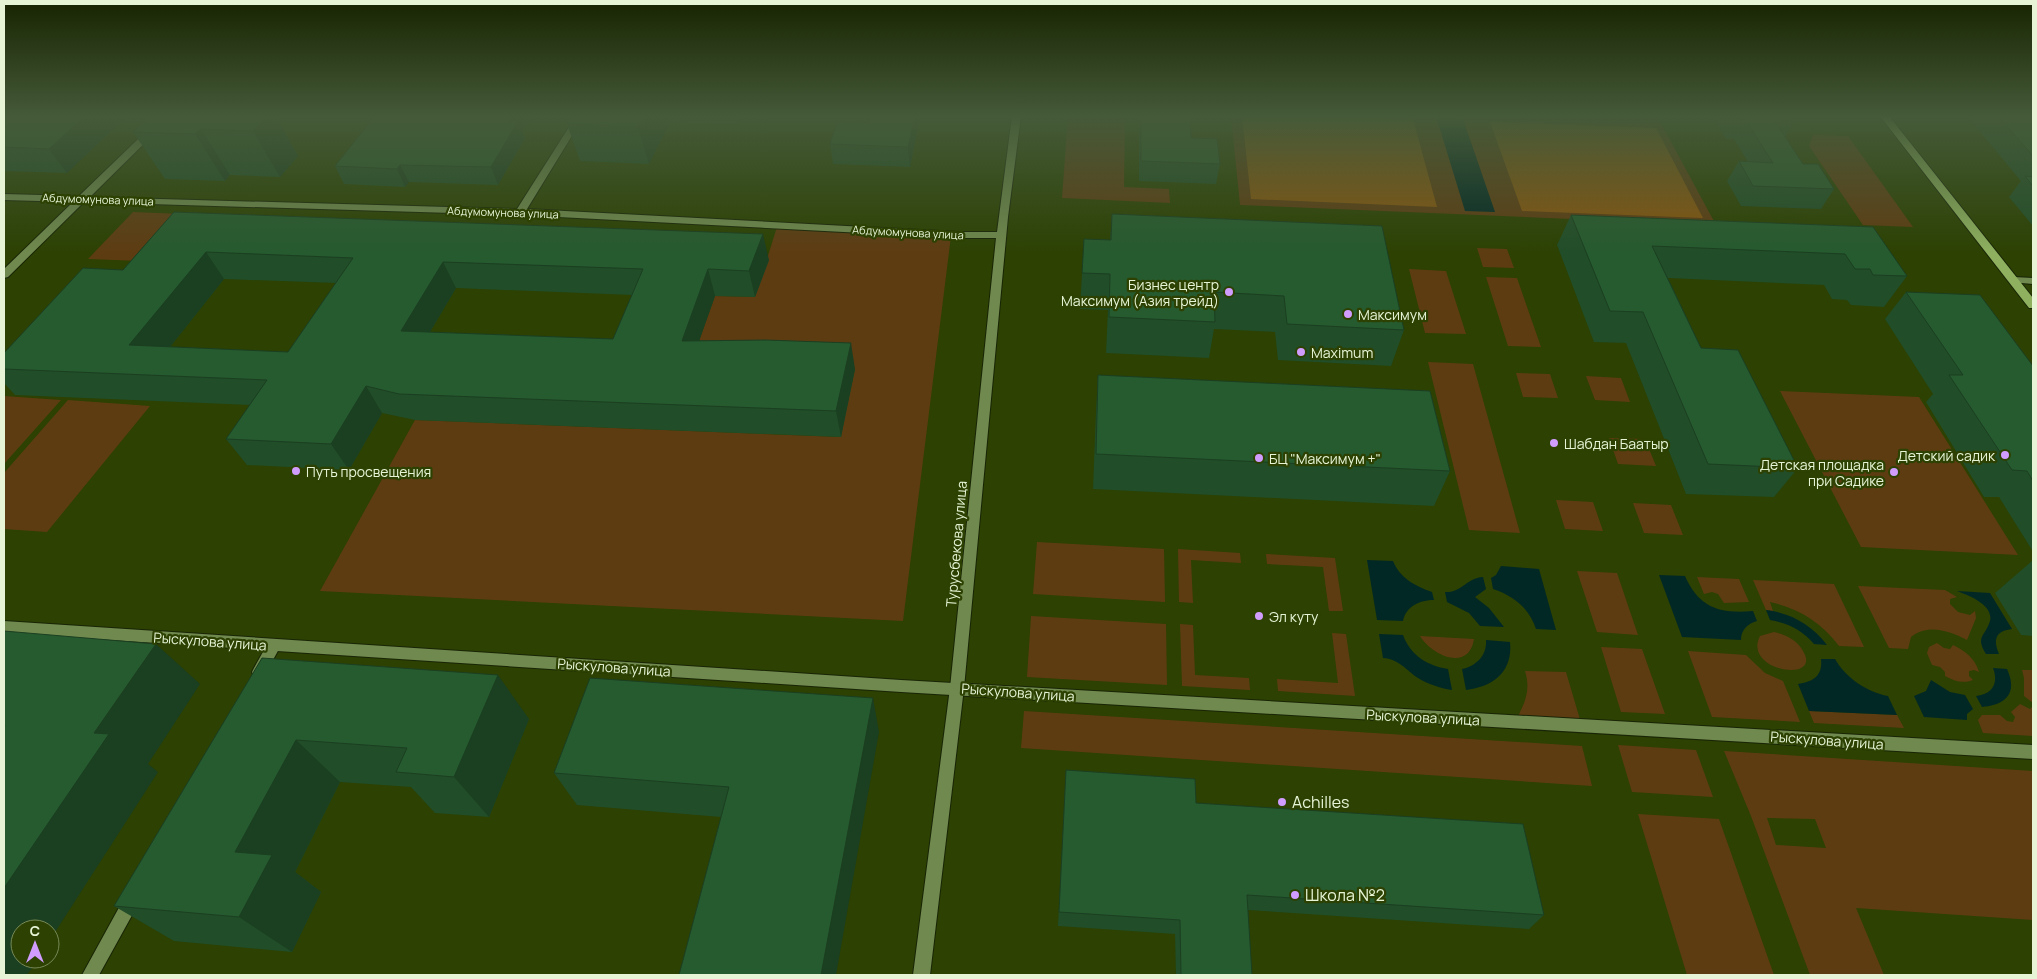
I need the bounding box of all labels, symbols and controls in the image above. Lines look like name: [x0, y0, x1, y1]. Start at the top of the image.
street label: Абдумомунова улица: [42, 190, 154, 208]
street label: Абдумомунова улица: [447, 203, 559, 221]
street label: Абдумомунова улица: [852, 222, 964, 242]
place label: Бизнес центр Максимум (Азия трейд): [1061, 275, 1219, 310]
marker: Бизнес центр Максимум (Азия трейд): [1223, 286, 1235, 298]
place label: Максимум: [1358, 305, 1427, 324]
marker: Максимум: [1342, 308, 1354, 320]
place label: Maximum: [1311, 343, 1373, 362]
marker: Maximum: [1295, 346, 1307, 358]
place label: Шабдан Баатыр: [1564, 434, 1669, 453]
marker: Шабдан Баатыр: [1548, 437, 1560, 449]
place label: Детский садик: [1897, 446, 1996, 465]
place label: БЦ "Максимум +": [1269, 449, 1381, 468]
marker: Детский садик: [1999, 449, 2011, 461]
marker: БЦ "Максимум +": [1253, 452, 1265, 464]
place label: Детская площадка при Садике: [1760, 455, 1884, 490]
place label: Путь просвещения: [306, 462, 431, 481]
marker: Путь просвещения: [290, 465, 302, 477]
marker: Детская площадка при Садике: [1888, 466, 1900, 478]
street label: Турусбекова улица: [941, 480, 971, 608]
place label: Эл куту: [1269, 607, 1319, 626]
marker: Эл куту: [1253, 610, 1265, 622]
street label: Рыскулова улица: [153, 628, 267, 654]
street label: Рыскулова улица: [557, 654, 671, 680]
street label: Рыскулова улица: [961, 679, 1075, 705]
street label: Рыскулова улица: [1366, 705, 1480, 729]
street label: Рыскулова улица: [1770, 727, 1884, 753]
place label: Achilles: [1292, 791, 1349, 813]
marker: Achilles: [1276, 796, 1288, 808]
place label: Школа №2: [1305, 884, 1385, 906]
marker: Школа №2: [1289, 889, 1301, 901]
north arrow: [10, 919, 60, 969]
text: С: [30, 921, 40, 940]

